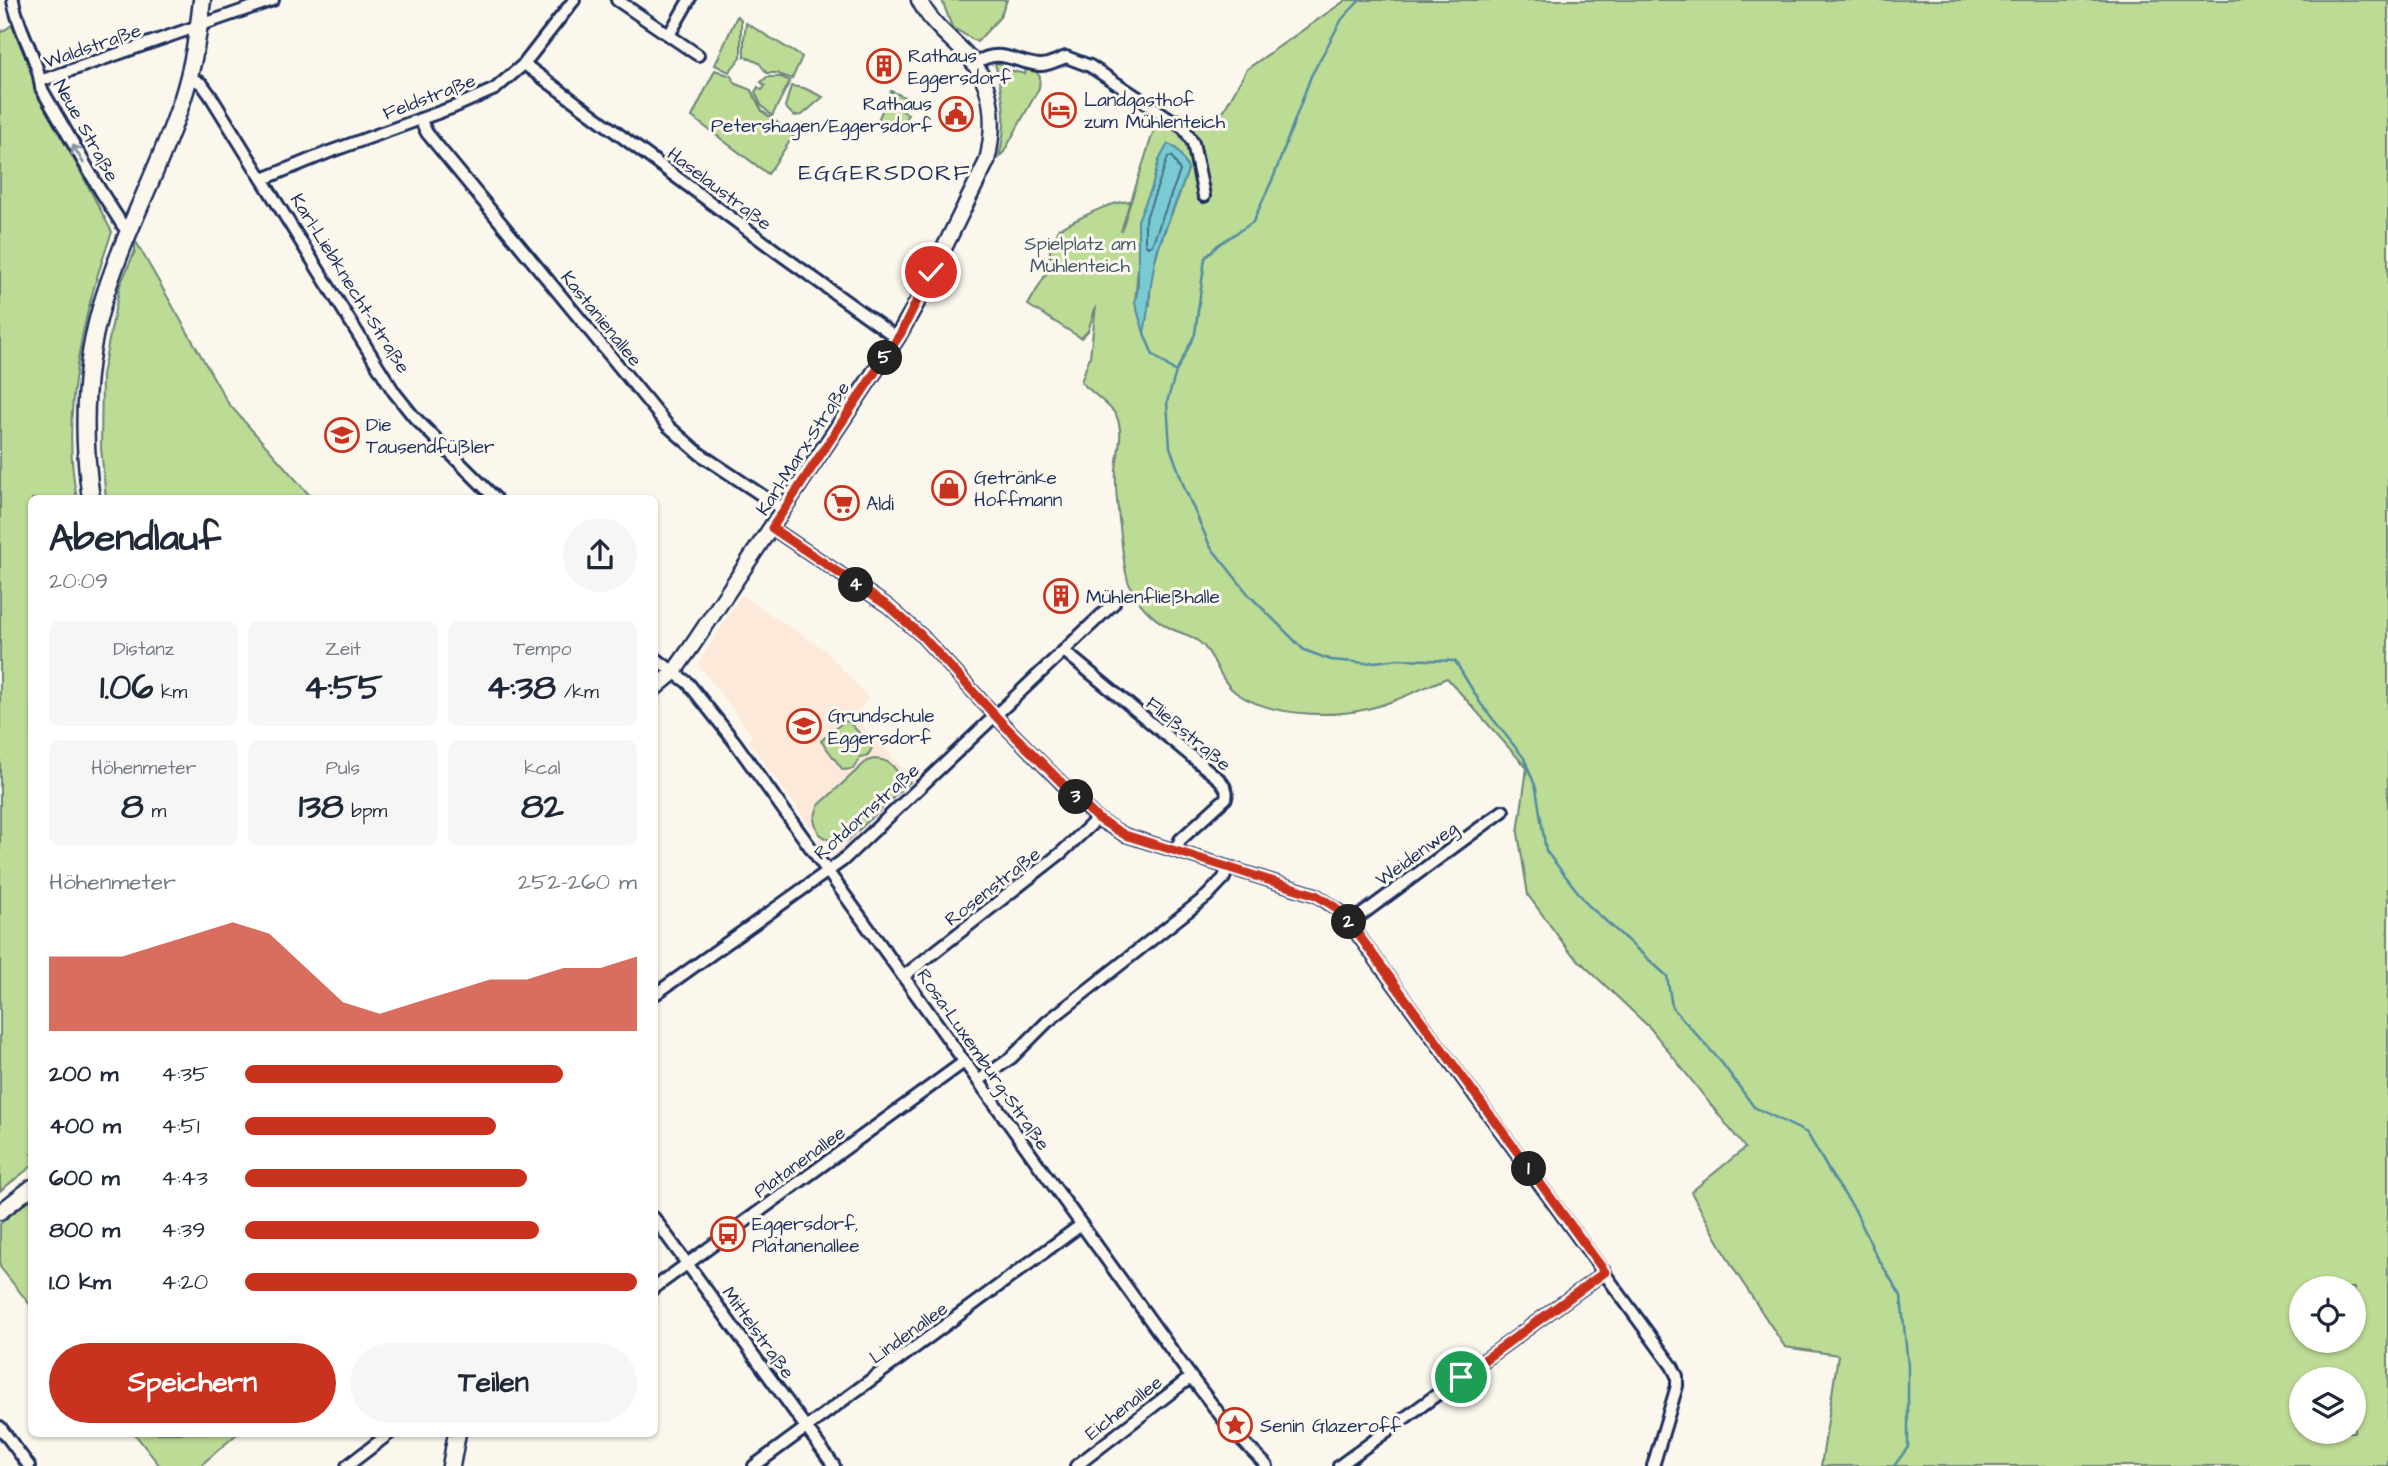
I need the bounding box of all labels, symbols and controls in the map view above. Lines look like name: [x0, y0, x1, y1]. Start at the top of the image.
street label: Waldstraße: [40, 17, 145, 76]
place label: Rathaus Eggersdorf: [908, 43, 1012, 93]
building icon: Rathaus Eggersdorf: [865, 47, 903, 85]
street label: Feldstraße: [379, 67, 480, 127]
street label: Neue Straße: [46, 75, 125, 187]
place label: Landgasthof zum Mühlenteich: [1084, 87, 1226, 136]
place label: Rathaus Petershagen/Eggersdorf: [711, 91, 933, 141]
hotel icon: Landgasthof zum Mühlenteich: [1040, 91, 1078, 129]
public building icon: Rathaus Petershagen/Eggersdorf: [937, 95, 975, 133]
street label: Haselaustraße: [661, 141, 777, 237]
one-way arrow: [71, 145, 85, 165]
district label: EGGERSDORF: [799, 157, 971, 189]
street label: Karl-Liebknecht-Straße: [283, 189, 416, 379]
park label: Spielplatz am Mühlenteich: [1024, 231, 1136, 280]
pin: [901, 242, 961, 302]
icon: check: [912, 253, 950, 291]
street label: Kastanienallee: [554, 265, 648, 373]
pin: 5: [868, 340, 903, 376]
text: 5: [878, 344, 891, 371]
street label: Karl-Marx-Straße: [750, 376, 857, 521]
place label: Die Tausendfüßler: [366, 412, 495, 461]
school or university icon: Die Tausendfüßler: [323, 416, 361, 454]
place label: Getränke Hoffmann: [974, 465, 1062, 514]
shop icon: Getränke Hoffmann: [930, 469, 968, 507]
supermarket icon: Aldi: [823, 484, 861, 522]
place label: Aldi: [866, 491, 894, 518]
text: Abendlauf: [49, 513, 221, 565]
button: share: [563, 518, 637, 592]
text: 20:09: [49, 565, 108, 597]
pin: 4: [838, 568, 874, 602]
text: 4: [849, 571, 862, 598]
building icon: Mühlenfließhalle: [1042, 577, 1080, 615]
place label: Mühlenfließhalle: [1086, 584, 1220, 611]
text: Distanz: [113, 636, 174, 663]
text: Zeit: [325, 636, 361, 663]
text: Tempo: [513, 636, 571, 663]
text: 1.06: [100, 663, 153, 712]
text: 4:55: [303, 663, 383, 712]
text: 4:38: [486, 663, 556, 712]
text: km: [153, 679, 187, 706]
text: /km: [556, 679, 599, 706]
street label: Fließstraße: [1140, 690, 1237, 778]
place label: Grundschule Eggersdorf: [828, 703, 934, 753]
school or university icon: Grundschule Eggersdorf: [785, 707, 823, 745]
text: Höhenmeter: [91, 755, 196, 782]
text: Puls: [326, 755, 360, 782]
text: kcal: [524, 755, 561, 782]
street label: Rotdornstraße: [808, 757, 926, 867]
pin: 3: [1058, 780, 1094, 814]
text: 8: [121, 782, 144, 831]
text: 138: [299, 782, 344, 831]
text: 82: [521, 782, 564, 831]
text: 3: [1071, 783, 1080, 810]
text: m: [144, 798, 166, 825]
text: bpm: [344, 798, 387, 825]
street label: Weidenweg: [1370, 815, 1464, 894]
street label: Rosenstraße: [939, 841, 1046, 933]
text: Höhenmeter: [49, 866, 176, 898]
text: 252–260 m: [518, 866, 637, 898]
pin: 2: [1332, 904, 1366, 940]
text: 2: [1343, 908, 1354, 935]
street label: Rosa-Luxemburg-Straße: [909, 963, 1056, 1157]
text: 200 m: [49, 1058, 118, 1090]
text: 4:35: [161, 1058, 208, 1090]
text: 400 m: [49, 1110, 121, 1142]
text: 4:51: [161, 1110, 200, 1142]
street label: Platanenallee: [748, 1120, 851, 1205]
pin: 1: [1512, 1152, 1546, 1186]
text: 1: [1527, 1155, 1530, 1182]
text: 600 m: [49, 1162, 120, 1194]
text: 4:43: [161, 1162, 208, 1194]
place label: Eggersdorf, Platanenallee: [752, 1211, 860, 1260]
text: 800 m: [49, 1214, 120, 1246]
text: 4:39: [161, 1214, 205, 1246]
bus stop icon: Eggersdorf, Platanenallee: [709, 1215, 747, 1253]
text: 1.0 km: [49, 1266, 111, 1298]
text: 4:20: [161, 1266, 208, 1298]
map controls: [2289, 1276, 2366, 1444]
button: locate: [2289, 1276, 2366, 1353]
street label: Mittelstraße: [715, 1281, 801, 1385]
street label: Lindenallee: [864, 1295, 954, 1371]
button: Speichern: [49, 1343, 336, 1423]
button: Teilen: [350, 1343, 637, 1423]
pin: [1431, 1347, 1491, 1407]
icon: arrive: [1442, 1358, 1480, 1396]
button: layers: [2289, 1367, 2366, 1444]
street label: Eichenallee: [1080, 1369, 1168, 1447]
place icon: Senin Glazeroff: [1216, 1406, 1254, 1444]
place label: Senin Glazeroff: [1260, 1413, 1402, 1440]

